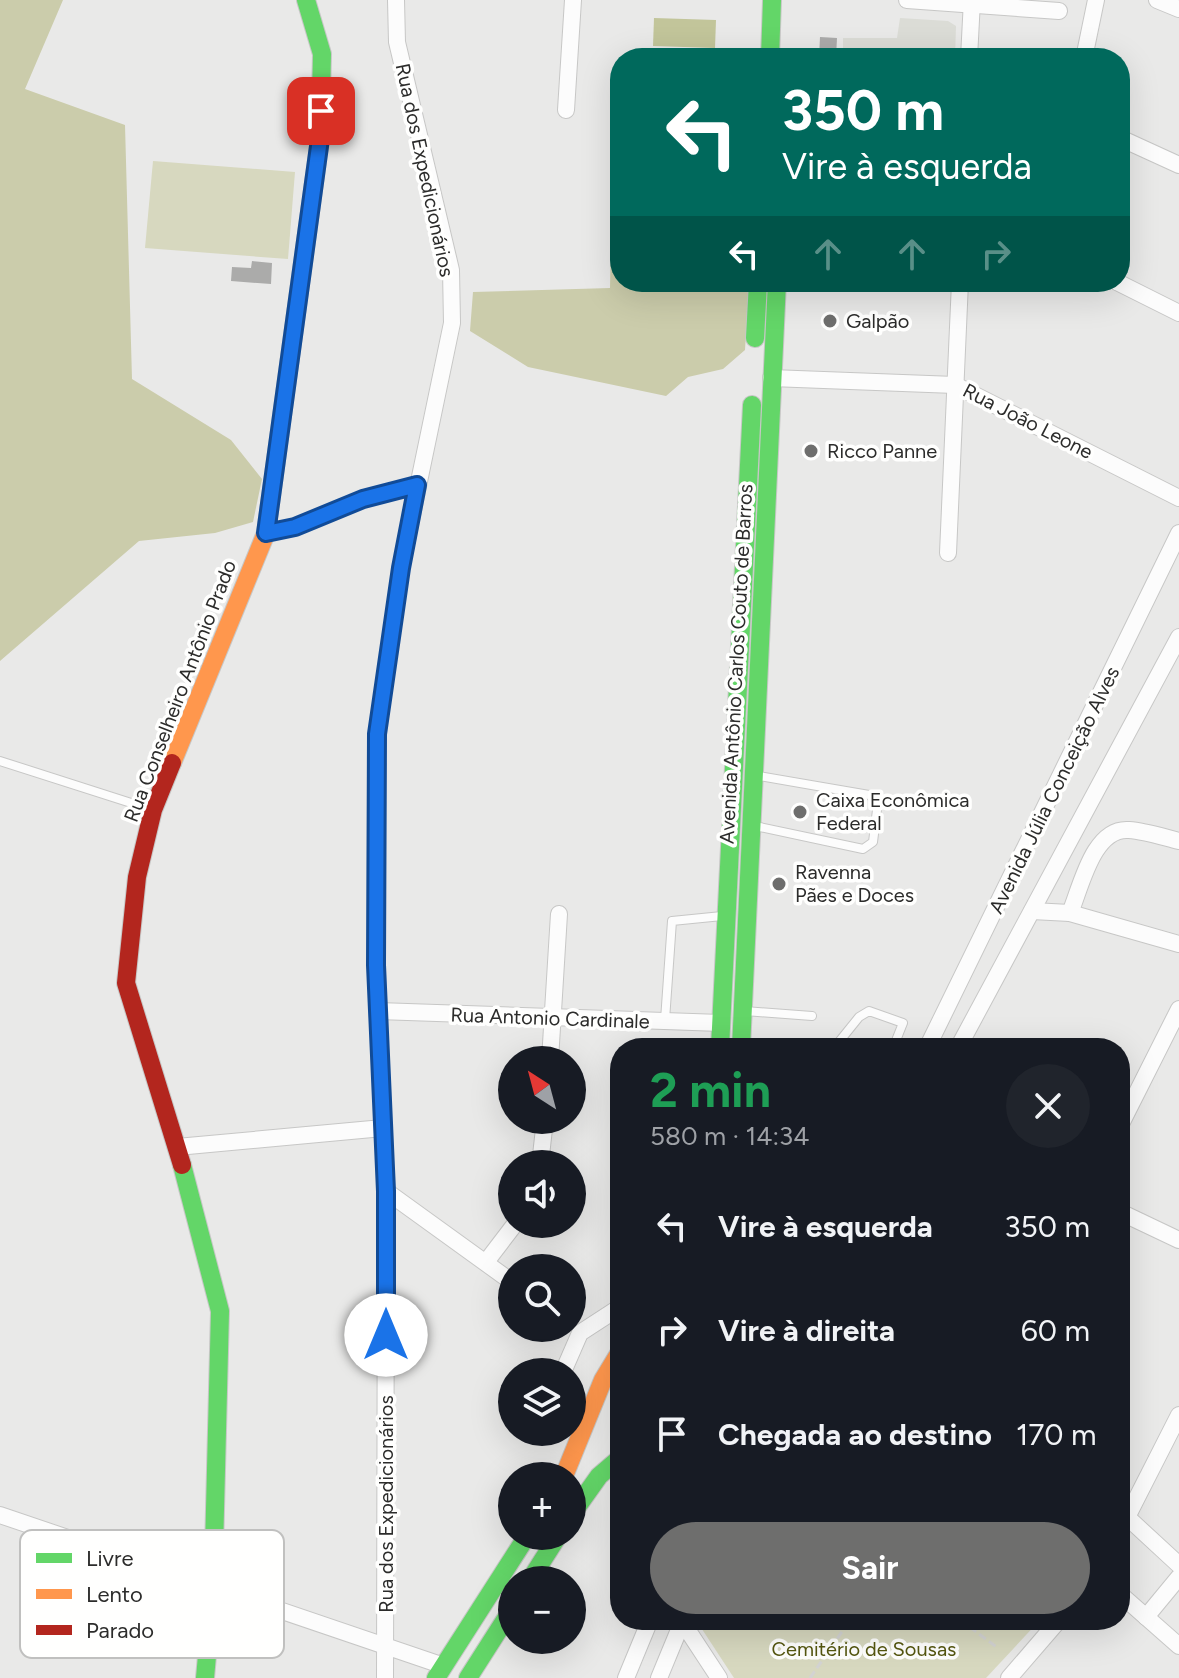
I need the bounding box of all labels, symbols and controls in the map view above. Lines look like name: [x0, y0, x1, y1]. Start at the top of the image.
street label: Rua dos Expedicionários: [391, 61, 459, 279]
pin: [287, 77, 355, 145]
text: 350 m: [782, 77, 944, 144]
icon: left: [650, 80, 754, 184]
icon: arrive: [299, 89, 343, 133]
text: Vire à esquerda: [782, 145, 1032, 188]
icon: left: [722, 232, 766, 276]
icon: ahead: [806, 232, 850, 276]
icon: ahead: [890, 232, 934, 276]
icon: right: [974, 232, 1018, 276]
place label: Galpão: [846, 309, 909, 333]
marker: Galpão: [821, 312, 839, 330]
street label: Rua João Leone: [959, 378, 1097, 464]
place label: Ricco Panne: [827, 439, 937, 463]
marker: Ricco Panne: [802, 442, 820, 460]
street label: Avenida Antônio Carlos Couto de Barros: [715, 483, 757, 845]
street label: Rua Conselheiro Antônio Prado: [119, 557, 241, 825]
street label: Avenida Júlia Conceição Alves: [984, 662, 1124, 918]
place label: Caixa Econômica Federal: [816, 788, 970, 835]
marker: Caixa Econômica Federal: [791, 803, 809, 821]
place label: Ravenna Pães e Doces: [795, 860, 914, 907]
marker: Ravenna Pães e Doces: [770, 875, 788, 893]
street label: Rua Antonio Cardinale: [450, 1003, 650, 1033]
north arrow: [498, 1046, 586, 1134]
map controls: [498, 1046, 586, 1654]
text: 2 min: [650, 1061, 771, 1119]
button: close: [1006, 1064, 1090, 1148]
text: 580 m · 14:34: [650, 1120, 809, 1152]
button: sound: [498, 1150, 586, 1238]
icon: left: [650, 1204, 694, 1248]
text: Vire à esquerda: [718, 1208, 933, 1245]
text: 350 m: [1004, 1208, 1090, 1245]
button: search: [498, 1254, 586, 1342]
position arrow: [344, 1293, 428, 1377]
icon: right: [650, 1308, 694, 1352]
text: Vire à direita: [718, 1312, 895, 1349]
text: 60 m: [1021, 1312, 1090, 1349]
button: layers: [498, 1358, 586, 1446]
street label: Rua dos Expedicionários: [374, 1395, 398, 1613]
icon: arrive: [650, 1412, 694, 1456]
text: Chegada ao destino: [718, 1416, 992, 1453]
text: 170 m: [1016, 1416, 1097, 1453]
button: +: [498, 1462, 586, 1550]
button: Sair: [650, 1522, 1090, 1614]
legend: [20, 1530, 284, 1658]
text: Livre: [86, 1545, 133, 1572]
button: −: [498, 1566, 586, 1654]
text: Lento: [86, 1581, 143, 1608]
text: Parado: [86, 1617, 154, 1644]
park label: Cemitério de Sousas: [772, 1637, 956, 1661]

